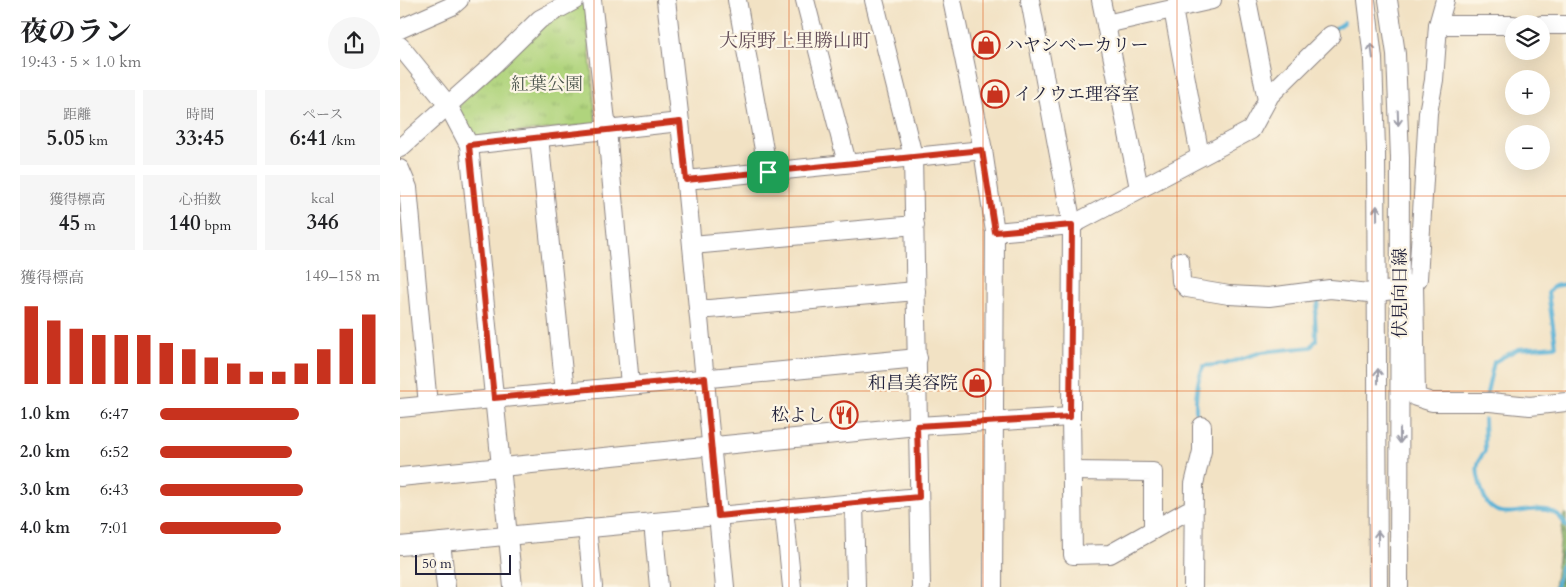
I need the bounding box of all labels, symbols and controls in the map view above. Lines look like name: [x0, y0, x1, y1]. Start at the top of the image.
text: 夜のラン: [20, 13, 132, 51]
map controls: [1505, 15, 1550, 170]
button: layers: [1505, 15, 1550, 60]
button: share: [328, 17, 380, 69]
district label: 大原野上里勝山町: [719, 28, 871, 54]
shop icon: ハヤシベーカリー: [971, 30, 1001, 60]
place label: ハヤシベーカリー: [1005, 33, 1148, 58]
one-way arrow: [1367, 43, 1377, 59]
text: 19:43 · 5 × 1.0 km: [20, 51, 141, 73]
button: +: [1505, 70, 1550, 115]
park label: 紅葉公園: [511, 72, 583, 97]
shop icon: イノウエ理容室: [980, 79, 1010, 109]
place label: イノウエ理容室: [1014, 82, 1139, 107]
text: 距離: [63, 105, 91, 124]
text: 時間: [186, 105, 214, 124]
text: ペース: [302, 105, 343, 124]
one-way arrow: [1394, 110, 1403, 126]
text: 5.05: [47, 124, 85, 153]
text: 33:45: [175, 124, 225, 153]
text: 6:41: [290, 124, 328, 153]
button: −: [1505, 125, 1550, 170]
text: km: [85, 131, 108, 150]
text: /km: [328, 131, 356, 150]
pin: [747, 151, 789, 193]
icon: arrive: [754, 158, 782, 186]
text: kcal: [311, 189, 334, 208]
text: 獲得標高: [49, 190, 105, 209]
text: 心拍数: [179, 190, 221, 209]
one-way arrow: [1372, 206, 1382, 222]
text: 346: [307, 208, 339, 237]
text: 45: [59, 209, 80, 238]
text: 140: [169, 209, 201, 238]
text: m: [80, 216, 96, 235]
text: bpm: [201, 216, 231, 235]
street label: 伏見向日線: [1388, 248, 1413, 338]
text: 149–158 m: [304, 265, 380, 287]
text: 獲得標高: [20, 267, 84, 289]
shop icon: 和昌美容院: [962, 368, 992, 398]
one-way arrow: [1373, 368, 1383, 384]
place label: 和昌美容院: [868, 371, 958, 396]
restaurant icon: 松よし: [829, 400, 859, 430]
text: 1.0 km: [20, 403, 70, 425]
text: 6:47: [100, 403, 129, 425]
place label: 松よし: [771, 403, 825, 428]
one-way arrow: [1395, 428, 1405, 444]
text: 2.0 km: [20, 441, 70, 463]
text: 6:52: [100, 441, 129, 463]
text: 3.0 km: [20, 479, 70, 501]
text: 6:43: [100, 479, 129, 501]
text: 4.0 km: [20, 517, 70, 539]
text: 7:01: [100, 517, 129, 539]
one-way arrow: [1373, 531, 1383, 547]
scale bar: [415, 552, 511, 575]
text: 50 m: [422, 554, 452, 573]

